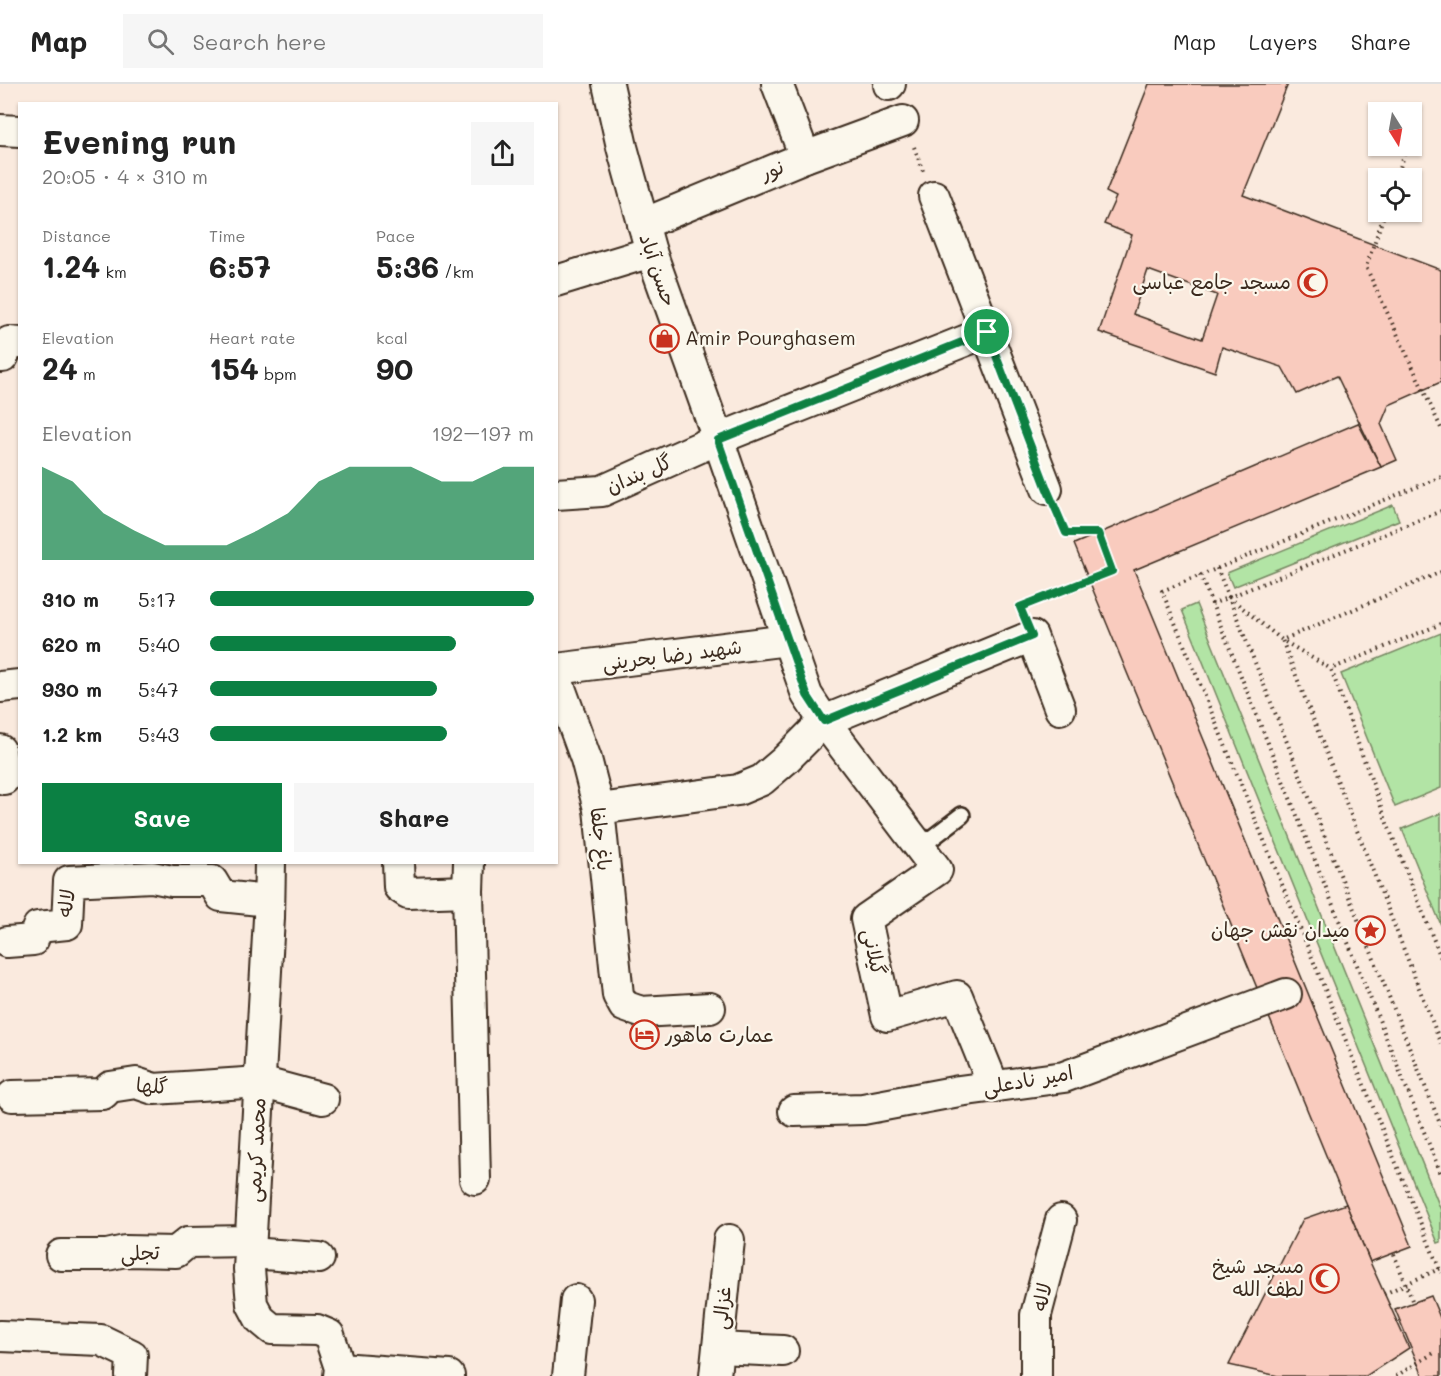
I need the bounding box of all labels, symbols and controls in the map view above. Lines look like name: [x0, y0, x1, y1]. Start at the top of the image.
search box: [123, 14, 543, 68]
text: Map: [30, 23, 87, 59]
icon: search: [144, 25, 177, 58]
text: Search here: [192, 27, 326, 56]
text: Map: [1173, 28, 1216, 55]
text: Layers: [1249, 28, 1318, 55]
text: Share: [1351, 28, 1411, 55]
north arrow: [1368, 102, 1422, 156]
map controls: [1368, 102, 1422, 222]
text: Evening run: [42, 119, 236, 162]
button: share: [471, 122, 534, 185]
street label: نور: [755, 153, 787, 186]
text: 20:05 · 4 × 310 m: [42, 163, 208, 189]
button: locate: [1368, 168, 1422, 222]
text: Distance: [42, 225, 111, 246]
text: Time: [209, 225, 245, 246]
text: Pace: [376, 225, 415, 246]
street label: حسن آباد: [634, 230, 684, 310]
text: 1.24: [42, 246, 100, 286]
text: 6:57: [209, 246, 271, 286]
text: 5:36: [376, 246, 439, 286]
text: km: [100, 261, 127, 282]
text: /km: [439, 261, 474, 282]
mosque icon: مسجد جامع عباسی: [1296, 266, 1328, 298]
place label: مسجد جامع عباسی: [1133, 268, 1291, 297]
pin: [961, 306, 1012, 357]
icon: arrive: [970, 315, 1003, 348]
shop icon: Amir Pourghasem: [648, 322, 680, 354]
place label: Amir Pourghasem: [685, 324, 856, 350]
text: Elevation: [42, 327, 114, 348]
text: Heart rate: [209, 327, 295, 348]
text: kcal: [376, 327, 408, 348]
text: 24: [42, 348, 78, 388]
text: 154: [209, 348, 259, 388]
text: 90: [376, 348, 413, 388]
text: m: [78, 363, 96, 384]
text: bpm: [259, 363, 297, 384]
text: Elevation: [42, 420, 132, 446]
text: 192–197 m: [432, 420, 534, 446]
street label: گل بندان: [602, 448, 675, 499]
text: 310 m: [42, 586, 99, 612]
text: 5:17: [138, 586, 176, 612]
text: 620 m: [42, 631, 101, 657]
text: 5:40: [138, 631, 180, 657]
street label: شهید رضا بحرینی: [601, 633, 743, 676]
text: 930 m: [42, 676, 102, 702]
text: 5:47: [138, 676, 179, 702]
text: 1.2 km: [42, 721, 102, 747]
text: 5:43: [138, 721, 179, 747]
button: Save: [42, 783, 282, 852]
button: Share: [294, 783, 534, 852]
street label: باغ جلفا: [583, 806, 619, 872]
street label: لاله: [50, 887, 80, 919]
place icon: میدان نقش جهان: [1355, 914, 1387, 946]
place label: میدان نقش جهان: [1211, 916, 1350, 942]
street label: گیلانی: [856, 926, 893, 978]
hotel icon: عمارت ماهور: [628, 1019, 660, 1051]
place label: عمارت ماهور: [664, 1021, 775, 1047]
street label: امیر نادعلی: [981, 1058, 1075, 1101]
street label: گلها: [135, 1071, 169, 1099]
street label: محمد کریمی: [239, 1097, 272, 1203]
street label: تجلی: [120, 1238, 160, 1267]
place label: مسجد شیخ لطف الله: [1212, 1252, 1304, 1301]
mosque icon: مسجد شیخ لطف الله: [1309, 1262, 1341, 1294]
street label: لاله: [1025, 1280, 1057, 1313]
street label: غزالی: [706, 1285, 737, 1331]

